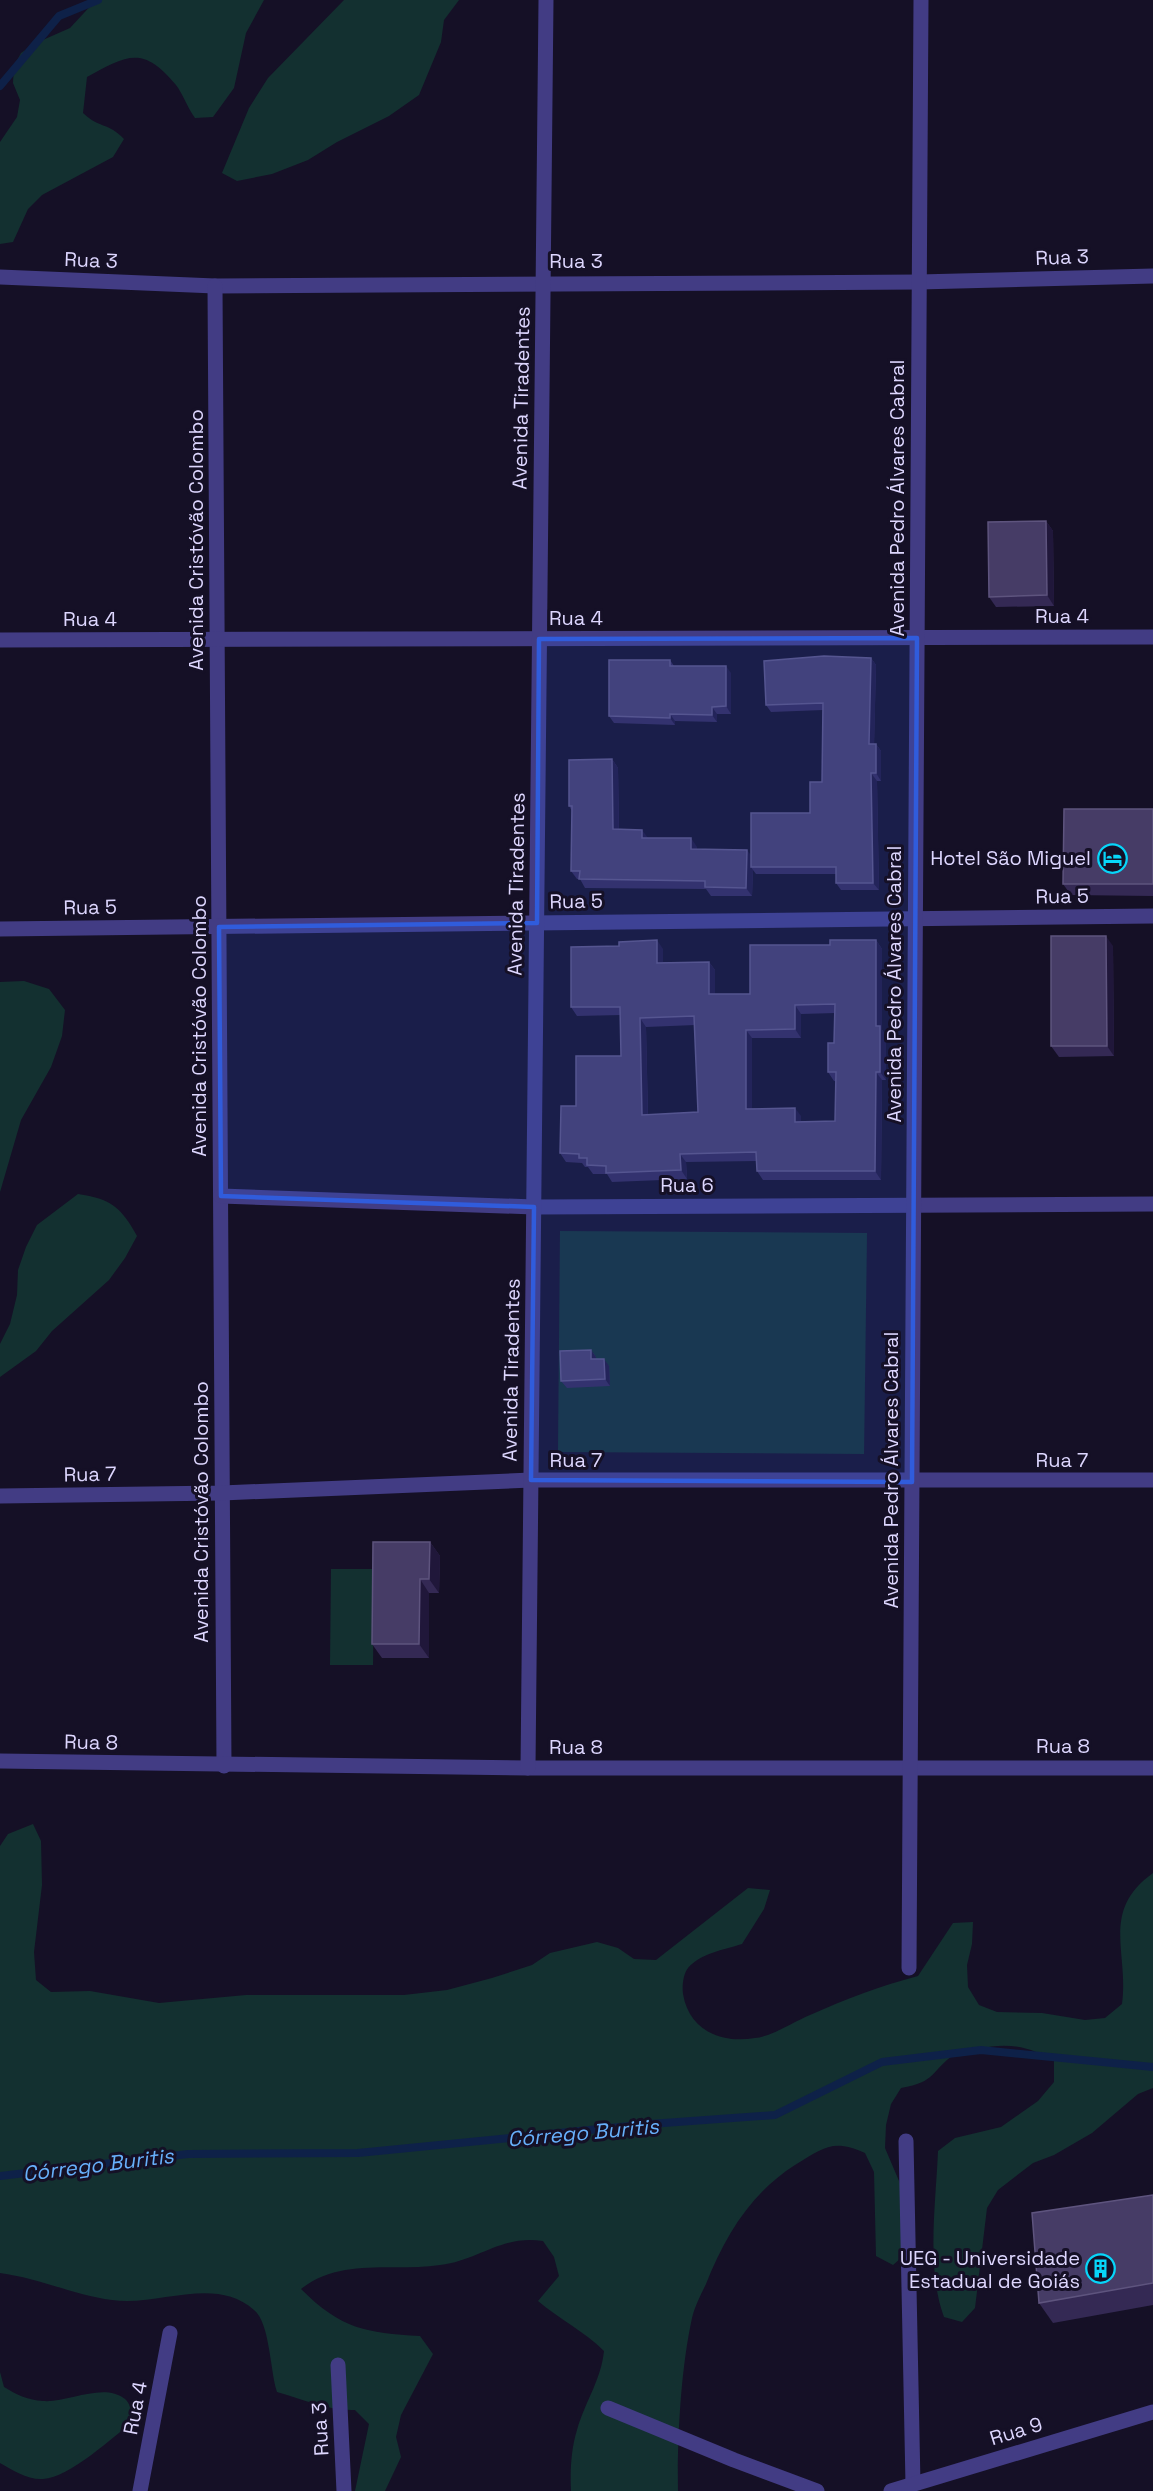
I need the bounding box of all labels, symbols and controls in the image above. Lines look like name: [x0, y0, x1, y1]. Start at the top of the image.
street label: Rua 3: [1035, 243, 1089, 271]
street label: Rua 3: [64, 246, 118, 274]
street label: Rua 3: [549, 248, 603, 274]
street label: Avenida Tiradentes: [506, 306, 536, 490]
street label: Avenida Pedro Álvares Cabral: [884, 360, 910, 636]
street label: Avenida Cristóvão Colombo: [183, 409, 209, 671]
street label: Rua 4: [1035, 603, 1089, 629]
street label: Rua 4: [549, 605, 603, 631]
street label: Rua 4: [63, 606, 117, 632]
street label: Avenida Tiradentes: [501, 792, 531, 976]
hotel icon: Hotel São Miguel: [1096, 842, 1128, 874]
place label: Hotel São Miguel: [930, 845, 1091, 871]
street label: Avenida Pedro Álvares Cabral: [881, 846, 907, 1122]
street label: Rua 5: [1035, 883, 1089, 909]
street label: Rua 5: [549, 888, 603, 914]
street label: Rua 5: [63, 894, 117, 920]
street label: Avenida Cristóvão Colombo: [186, 895, 212, 1157]
street label: Rua 6: [660, 1172, 714, 1198]
street label: Avenida Tiradentes: [496, 1278, 526, 1462]
street label: Avenida Pedro Álvares Cabral: [878, 1332, 904, 1608]
street label: Avenida Cristóvão Colombo: [188, 1381, 214, 1643]
street label: Rua 7: [550, 1447, 602, 1473]
street label: Rua 7: [1036, 1447, 1088, 1473]
street label: Rua 7: [63, 1461, 117, 1487]
street label: Rua 8: [64, 1729, 118, 1755]
street label: Rua 8: [1036, 1733, 1090, 1759]
street label: Rua 8: [549, 1734, 603, 1760]
water label: Córrego Buritis: [506, 2112, 661, 2153]
water label: Córrego Buritis: [21, 2142, 176, 2187]
place label: UEG - Universidade Estadual de Goiás: [900, 2245, 1080, 2294]
building icon: UEG - Universidade Estadual de Goiás: [1085, 2253, 1117, 2285]
street label: Rua 4: [117, 2379, 153, 2437]
street label: Rua 3: [306, 2402, 334, 2456]
street label: Rua 9: [986, 2411, 1046, 2451]

